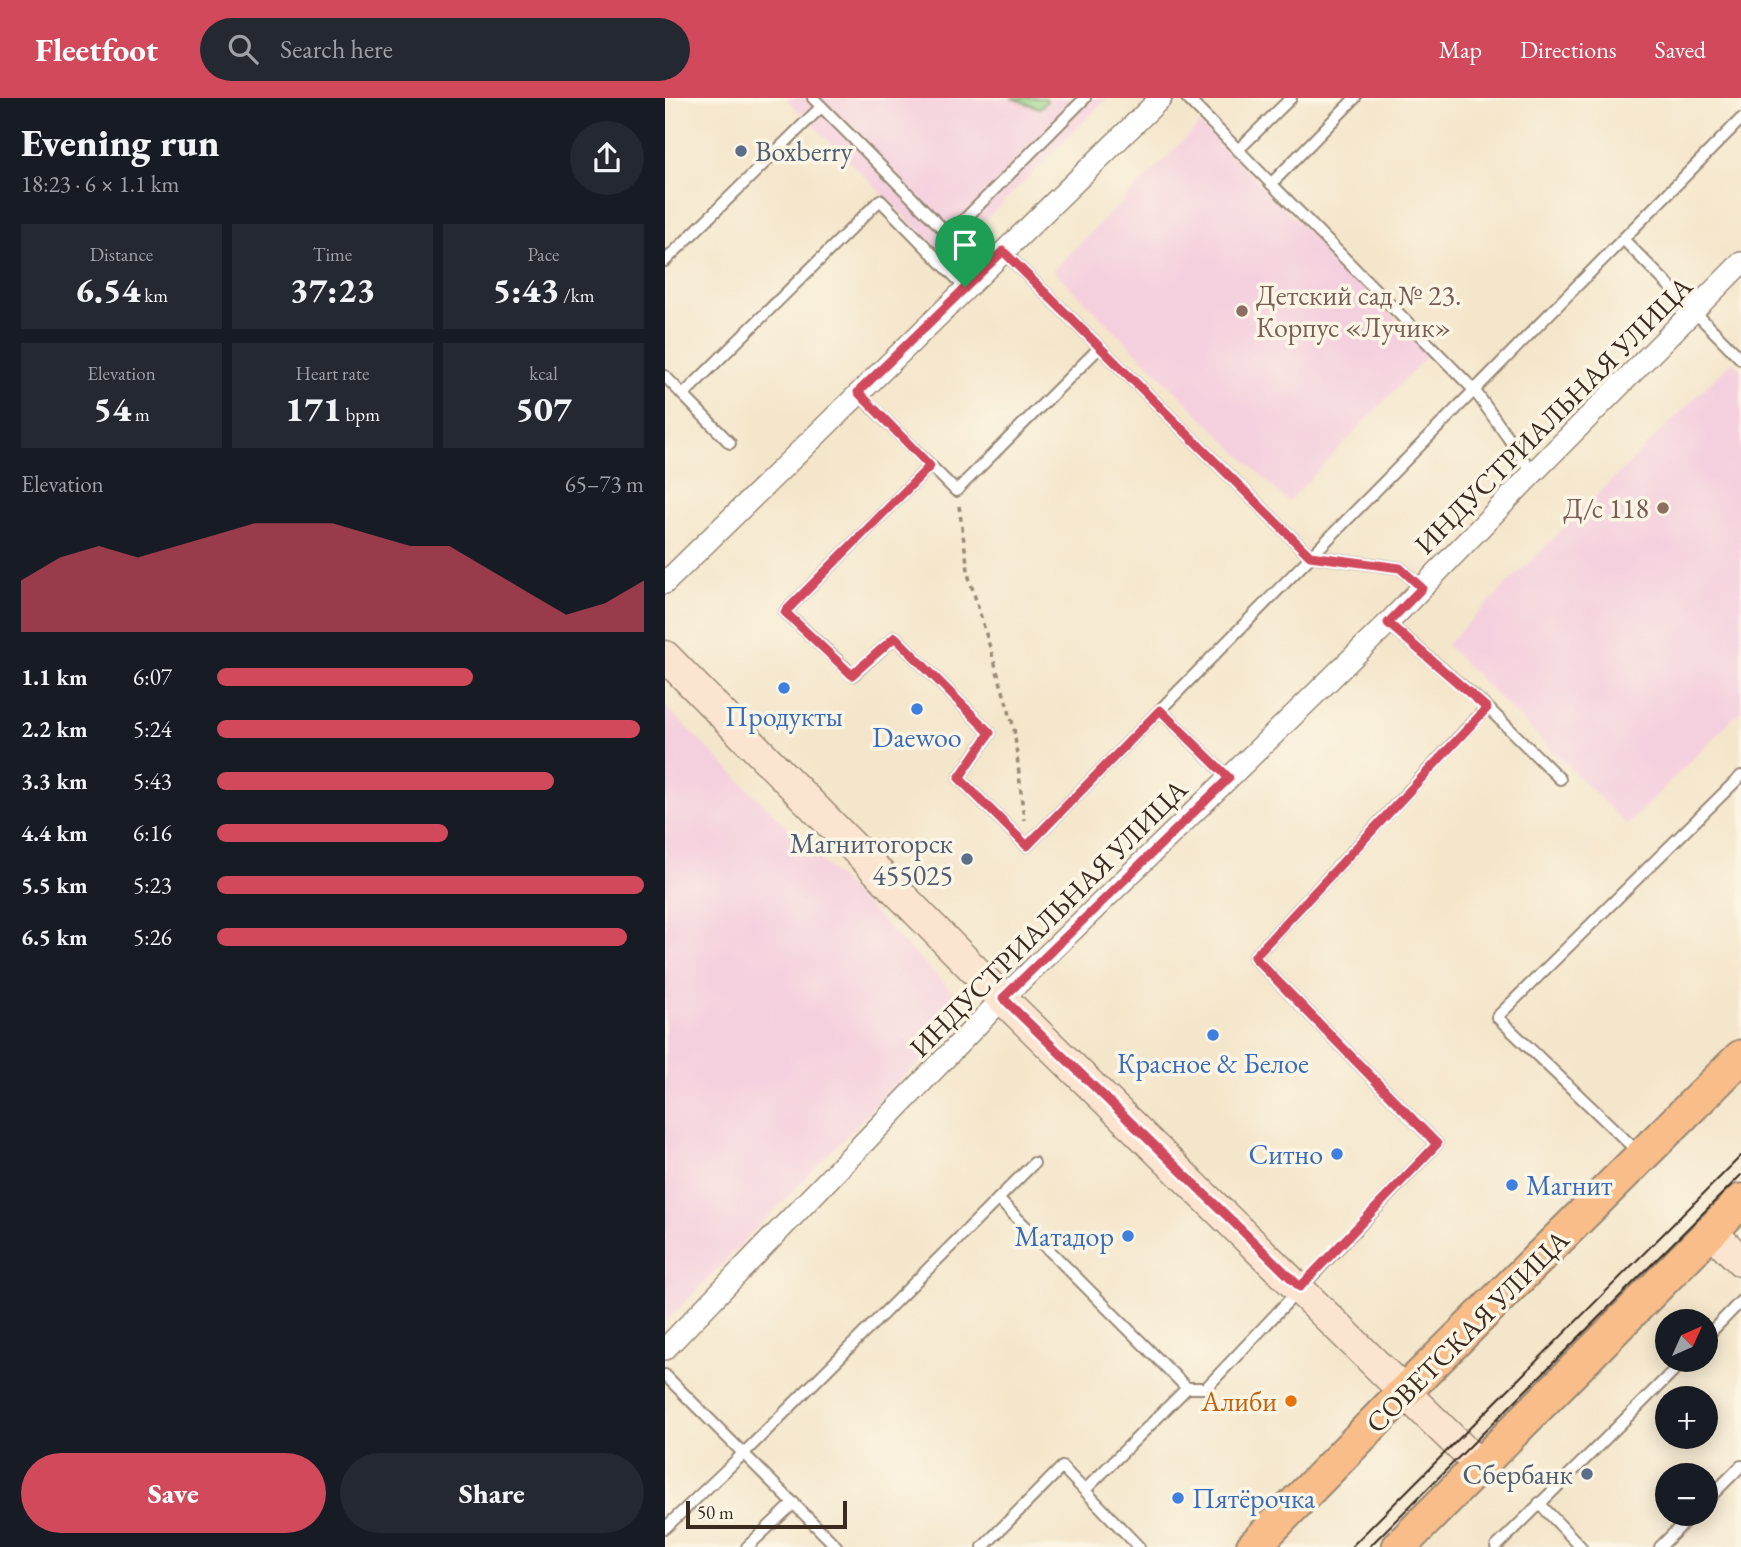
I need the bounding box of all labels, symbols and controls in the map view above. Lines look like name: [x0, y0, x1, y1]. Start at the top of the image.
search box: [200, 18, 690, 81]
text: Fleetfoot: [35, 28, 158, 71]
icon: search: [224, 30, 262, 68]
text: Search here: [280, 32, 393, 66]
text: Map: [1439, 34, 1482, 65]
text: Directions: [1520, 34, 1617, 65]
text: Saved: [1655, 34, 1706, 65]
text: Evening run: [21, 118, 219, 167]
button: share: [570, 121, 644, 195]
place label: Boxberry: [755, 133, 853, 169]
marker: Boxberry: [733, 143, 749, 159]
text: 18:23 · 6 × 1.1 km: [21, 169, 179, 199]
pin: [935, 215, 995, 287]
icon: arrive: [946, 226, 984, 264]
text: Distance: [90, 242, 153, 267]
text: Time: [313, 242, 352, 267]
text: Pace: [528, 242, 559, 267]
text: 6.54: [75, 267, 141, 312]
text: 37:23: [290, 267, 375, 312]
text: 5:43: [493, 267, 559, 312]
street label: ИНДУСТРИАЛЬНАЯ УЛИЦА: [1406, 268, 1700, 562]
place label: Детский сад № 23. Корпус «Лучик»: [1256, 277, 1461, 345]
text: km: [141, 283, 168, 308]
text: /km: [559, 283, 594, 308]
marker: Детский сад № 23. Корпус «Лучик»: [1234, 303, 1250, 319]
text: Elevation: [87, 361, 156, 386]
text: Heart rate: [296, 361, 369, 386]
text: kcal: [529, 361, 558, 386]
text: 54: [93, 386, 131, 431]
text: 171: [285, 386, 342, 431]
text: 507: [515, 386, 572, 431]
text: m: [131, 402, 150, 427]
text: bpm: [342, 402, 380, 427]
text: Elevation: [21, 469, 104, 499]
text: 65–73 m: [565, 469, 644, 499]
place label: Д/с 118: [1563, 490, 1649, 526]
marker: Д/с 118: [1655, 500, 1671, 516]
text: 1.1 km: [21, 662, 88, 692]
text: 6:07: [133, 662, 172, 692]
marker: Продукты: [776, 680, 792, 696]
place label: Продукты: [725, 698, 843, 734]
marker: Daewoo: [909, 701, 925, 717]
text: 2.2 km: [21, 714, 88, 744]
text: 5:24: [133, 714, 172, 744]
place label: Daewoo: [872, 719, 962, 755]
text: 3.3 km: [21, 766, 88, 796]
text: 5:43: [133, 766, 172, 796]
street label: ИНДУСТРИАЛЬНАЯ УЛИЦА: [901, 771, 1195, 1065]
text: 4.4 km: [21, 818, 88, 848]
text: 6:16: [133, 818, 172, 848]
place label: Магнитогорск 455025: [790, 825, 953, 893]
marker: Магнитогорск 455025: [959, 851, 975, 867]
text: 5.5 km: [21, 870, 88, 900]
text: 5:23: [133, 870, 172, 900]
text: 6.5 km: [21, 922, 88, 952]
text: 5:26: [133, 922, 172, 952]
marker: Красное & Белое: [1205, 1027, 1221, 1043]
place label: Красное & Белое: [1117, 1045, 1309, 1081]
place label: Ситно: [1248, 1136, 1323, 1172]
marker: Ситно: [1329, 1146, 1345, 1162]
place label: Магнит: [1526, 1167, 1613, 1203]
marker: Магнит: [1504, 1177, 1520, 1193]
place label: Матадор: [1014, 1218, 1114, 1254]
street label: СОВЕТСКАЯ УЛИЦА: [1358, 1221, 1577, 1440]
marker: Матадор: [1120, 1228, 1136, 1244]
north arrow: [1655, 1309, 1719, 1372]
map controls: [1655, 1309, 1718, 1526]
place label: Алиби: [1200, 1383, 1277, 1419]
button: +: [1655, 1386, 1718, 1449]
marker: Алиби: [1283, 1393, 1299, 1409]
button: Save: [21, 1453, 326, 1533]
button: Share: [340, 1453, 644, 1533]
place label: Сбербанк: [1463, 1456, 1573, 1492]
button: −: [1655, 1463, 1718, 1526]
marker: Сбербанк: [1579, 1466, 1595, 1482]
place label: Пятёрочка: [1192, 1480, 1316, 1516]
marker: Пятёрочка: [1170, 1490, 1186, 1506]
scale bar: [686, 1498, 847, 1530]
text: 50 m: [697, 1500, 734, 1525]

